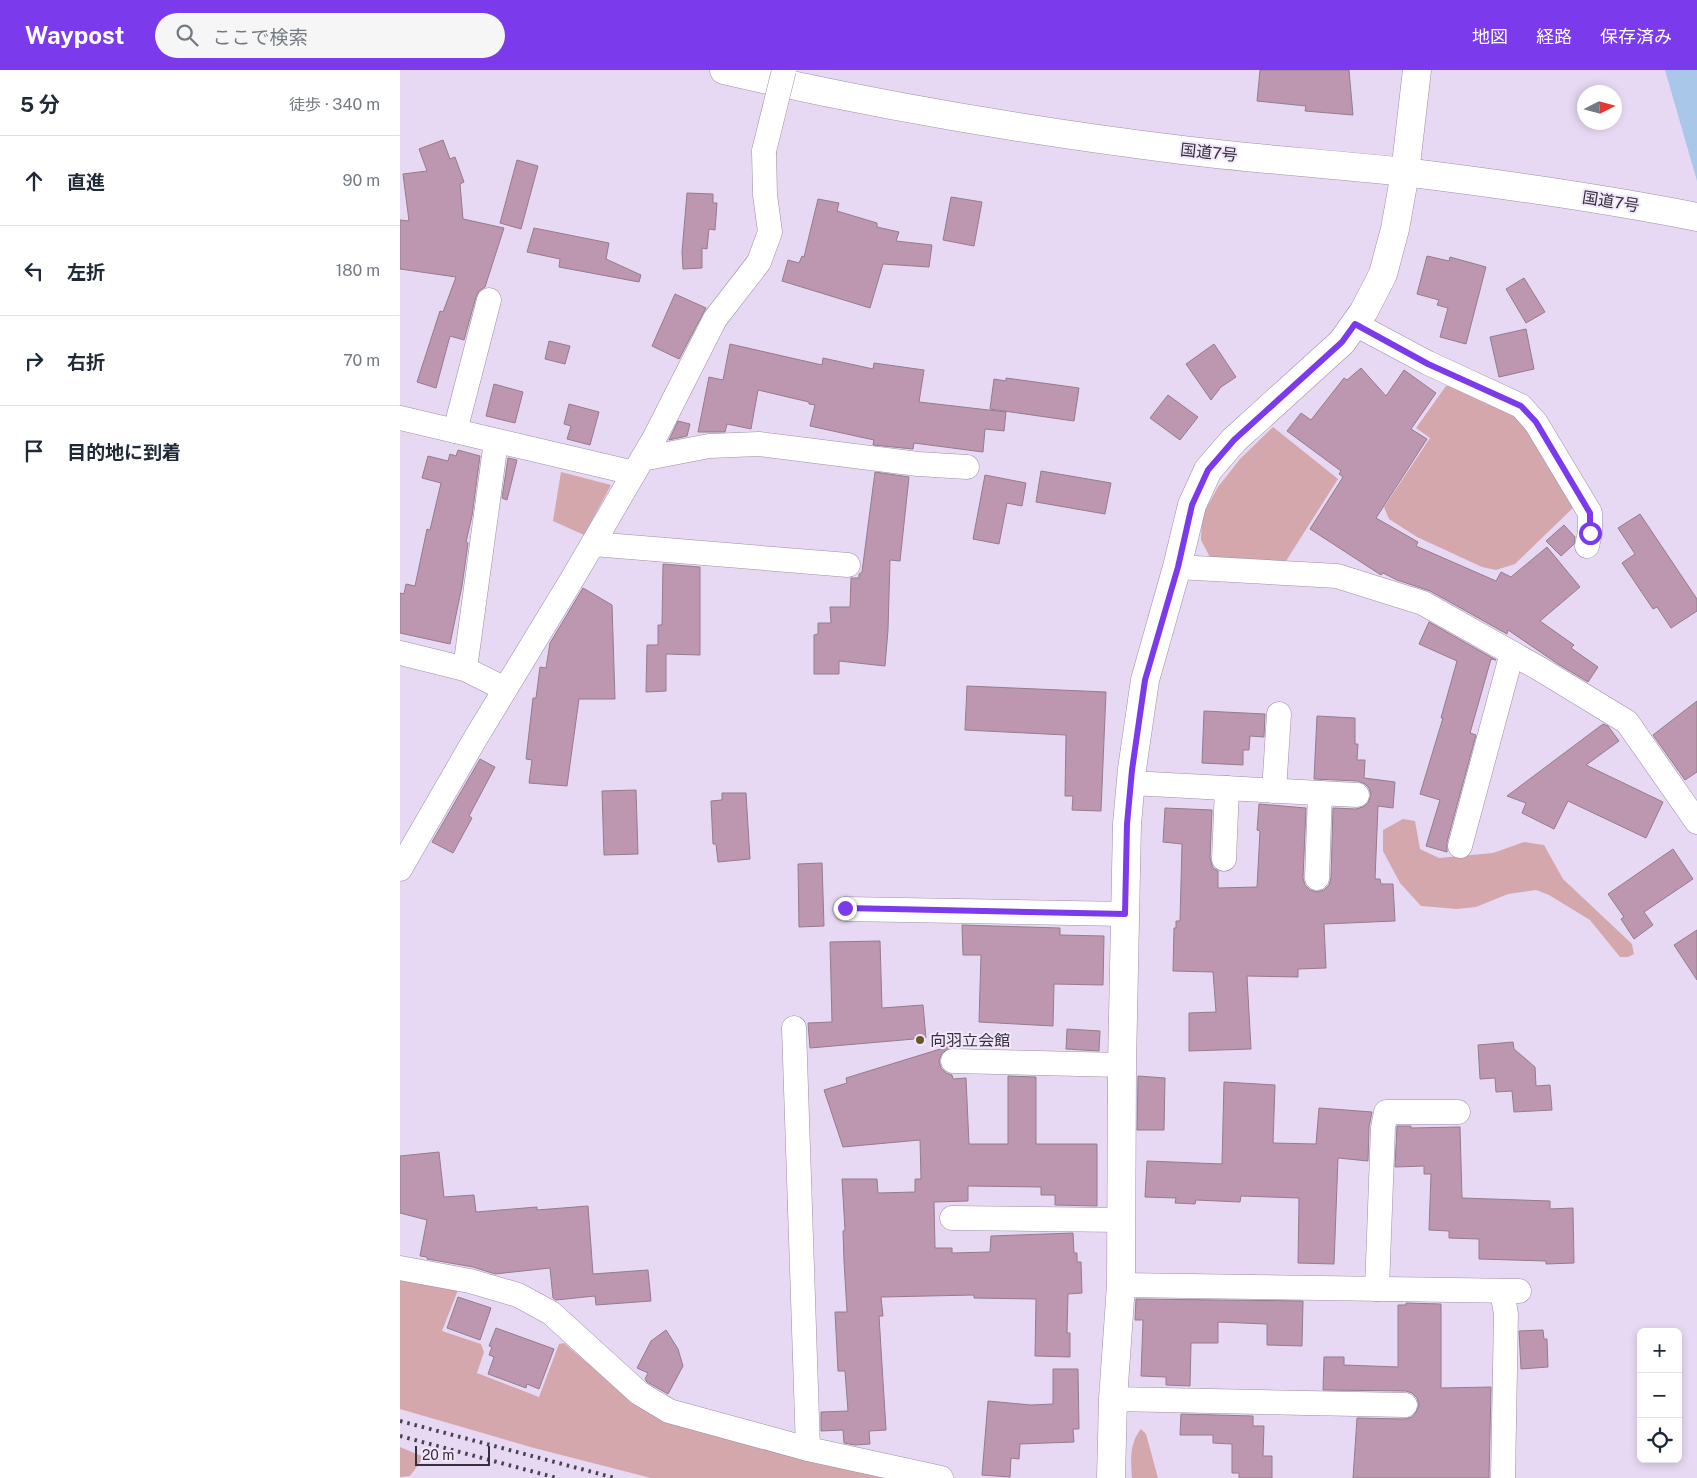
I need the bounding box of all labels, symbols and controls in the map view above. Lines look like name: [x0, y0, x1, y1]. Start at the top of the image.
search box: [155, 13, 505, 58]
text: Waypost: [25, 21, 125, 49]
icon: search: [173, 21, 201, 49]
text: ここで検索: [213, 26, 308, 48]
text: 地図: [1472, 26, 1508, 47]
text: 経路: [1536, 26, 1572, 47]
text: 保存済み: [1600, 26, 1672, 47]
north arrow: [1577, 85, 1622, 130]
text: 5 分: [20, 92, 60, 117]
text: 徒歩 · 340 m: [289, 95, 380, 114]
street label: 国道7号: [1179, 140, 1239, 165]
icon: ahead: [20, 167, 48, 195]
text: 直進: [67, 171, 105, 193]
text: 90 m: [343, 171, 380, 190]
street label: 国道7号: [1581, 188, 1641, 215]
icon: left: [20, 257, 48, 285]
text: 左折: [67, 261, 105, 283]
text: 180 m: [336, 261, 380, 280]
icon: right: [20, 347, 48, 375]
text: 右折: [67, 351, 105, 373]
text: 70 m: [343, 351, 380, 370]
icon: arrive: [20, 437, 48, 465]
text: 目的地に到着: [67, 441, 181, 463]
route start: [1579, 522, 1602, 545]
route end: [834, 897, 857, 920]
place label: 向羽立会館: [930, 1031, 1010, 1050]
marker: 向羽立会館: [914, 1034, 926, 1046]
map controls: [1637, 1328, 1682, 1463]
button: +: [1637, 1328, 1682, 1373]
button: −: [1637, 1373, 1682, 1418]
button: locate: [1637, 1418, 1682, 1463]
scale bar: [415, 1443, 490, 1466]
text: 20 m: [422, 1447, 454, 1463]

